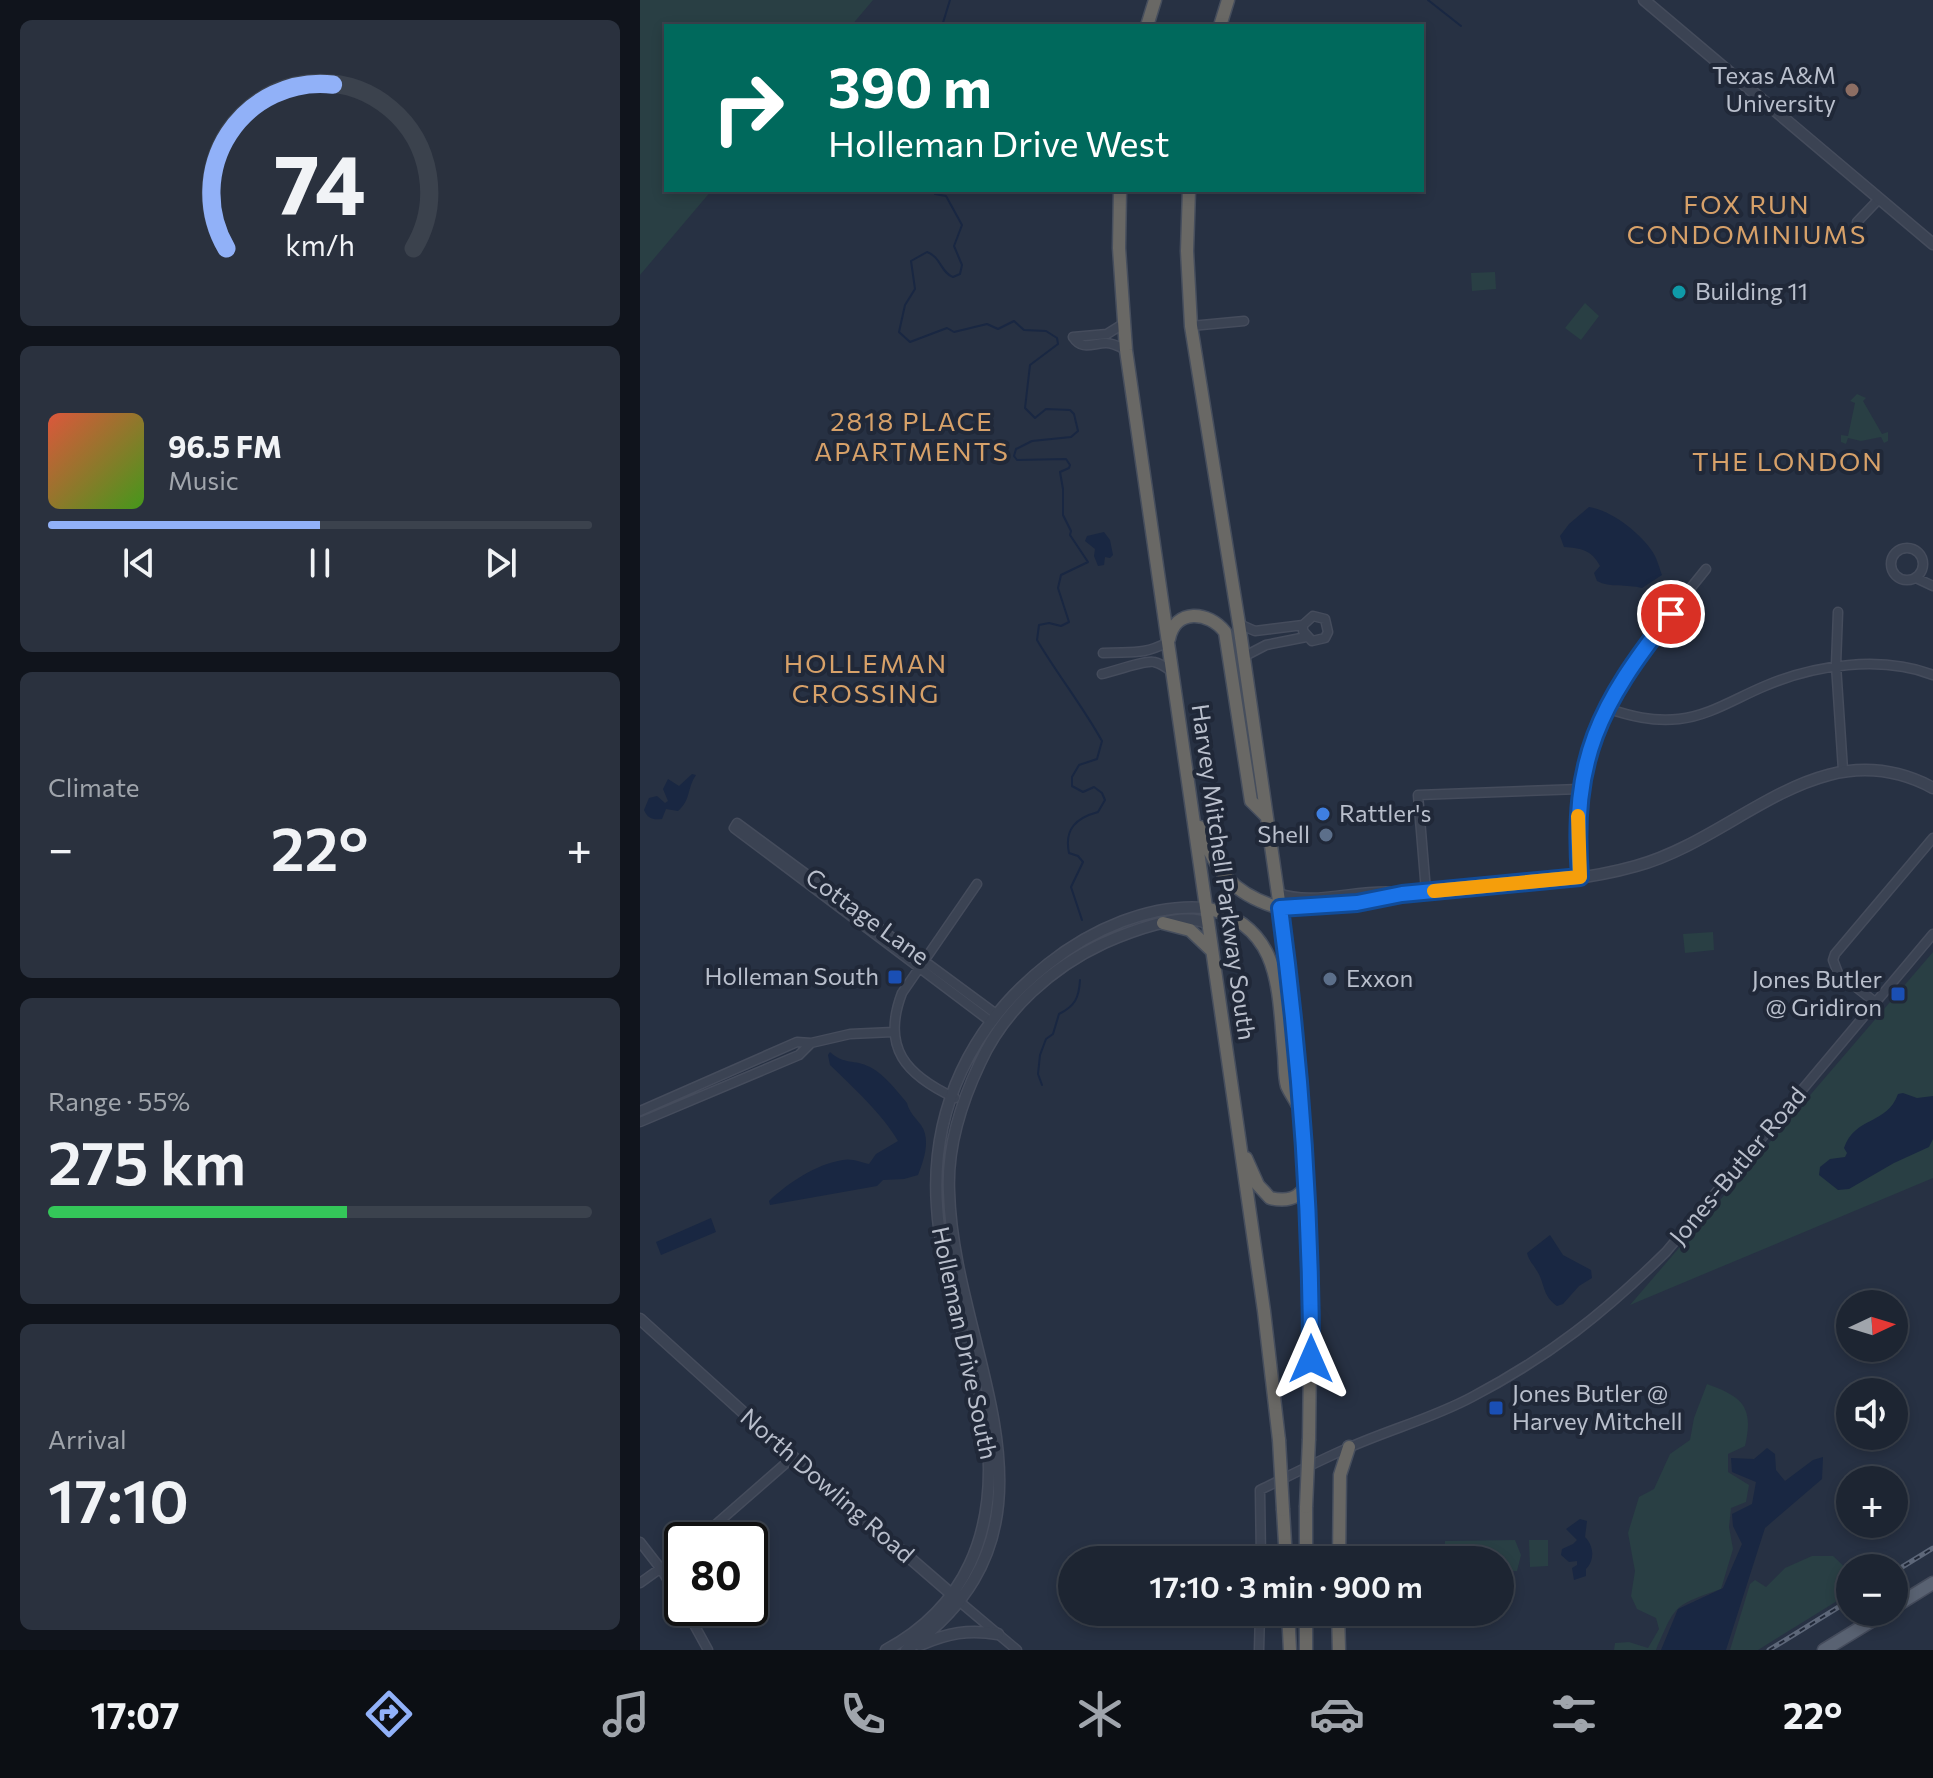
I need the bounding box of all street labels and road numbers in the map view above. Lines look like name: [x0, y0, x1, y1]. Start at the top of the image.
street label: Harvey Mitchell Parkway South: [1187, 702, 1262, 1042]
street label: Cottage Lane: [800, 861, 935, 970]
street label: Jones-Butler Road: [1663, 1080, 1811, 1250]
street label: Holleman Drive South: [927, 1224, 1004, 1462]
street label: North Dowling Road: [735, 1402, 921, 1568]

